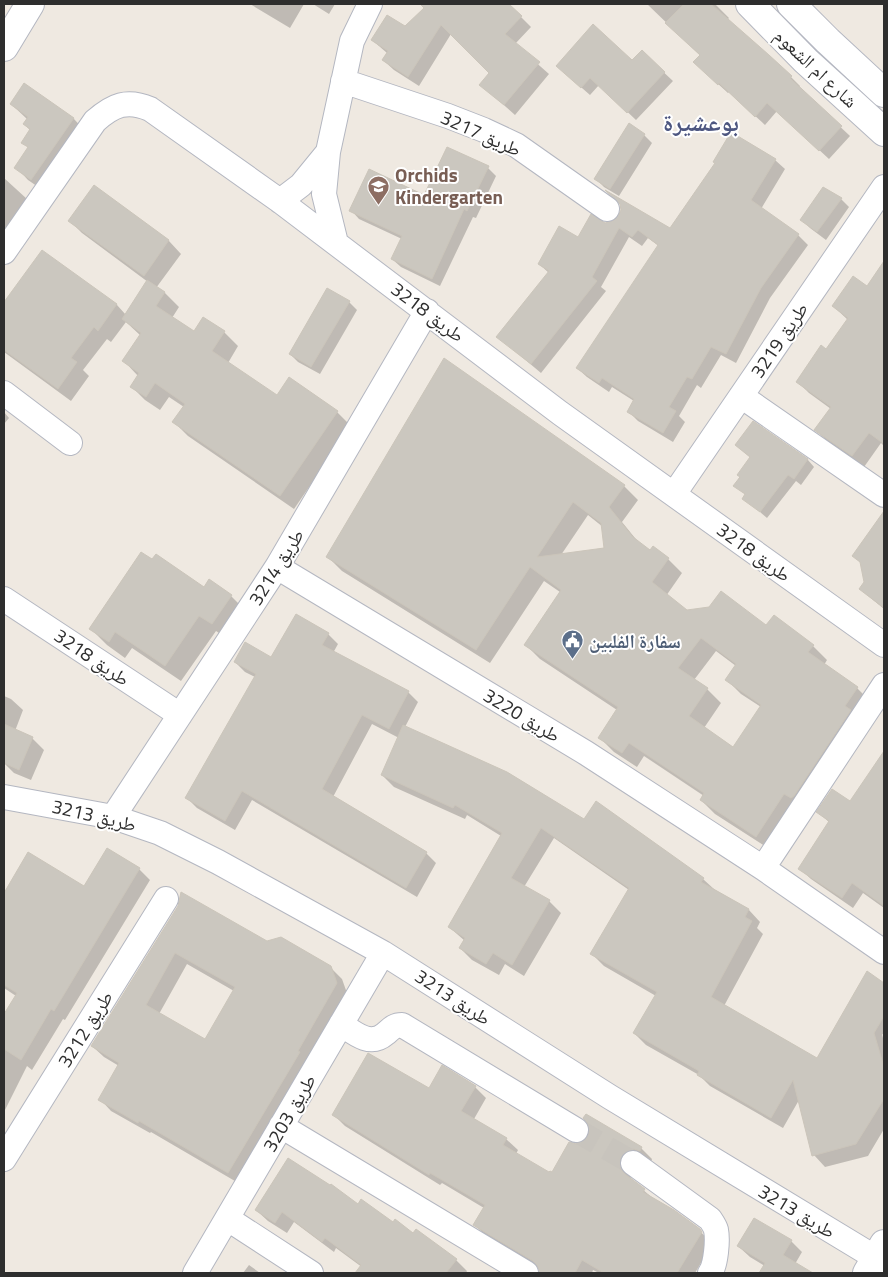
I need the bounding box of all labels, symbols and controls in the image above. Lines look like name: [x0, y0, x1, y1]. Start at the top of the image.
street label: شارع ام الشعوم: [768, 21, 865, 114]
street label: طريق 3217: [436, 102, 526, 163]
district label: بوعشيرة: [663, 104, 739, 140]
place label: Orchids Kindergarten: [395, 160, 503, 211]
school or university icon: Orchids Kindergarten: [367, 174, 391, 205]
street label: طريق 3218: [385, 274, 471, 349]
street label: طريق 3219: [743, 296, 815, 383]
street label: طريق 3218: [711, 515, 797, 589]
street label: طريق 3214: [241, 523, 311, 611]
street label: طريق 3218: [49, 621, 136, 693]
place label: سفارة الفلبين: [589, 626, 681, 655]
public building icon: سفارة الفلبين: [561, 629, 585, 660]
street label: طريق 3220: [478, 680, 566, 749]
street label: طريق 3213: [49, 791, 139, 838]
street label: طريق 3213: [409, 961, 497, 1032]
street label: طريق 3212: [50, 985, 120, 1073]
street label: طريق 3203: [255, 1068, 323, 1157]
street label: طريق 3213: [753, 1176, 841, 1245]

